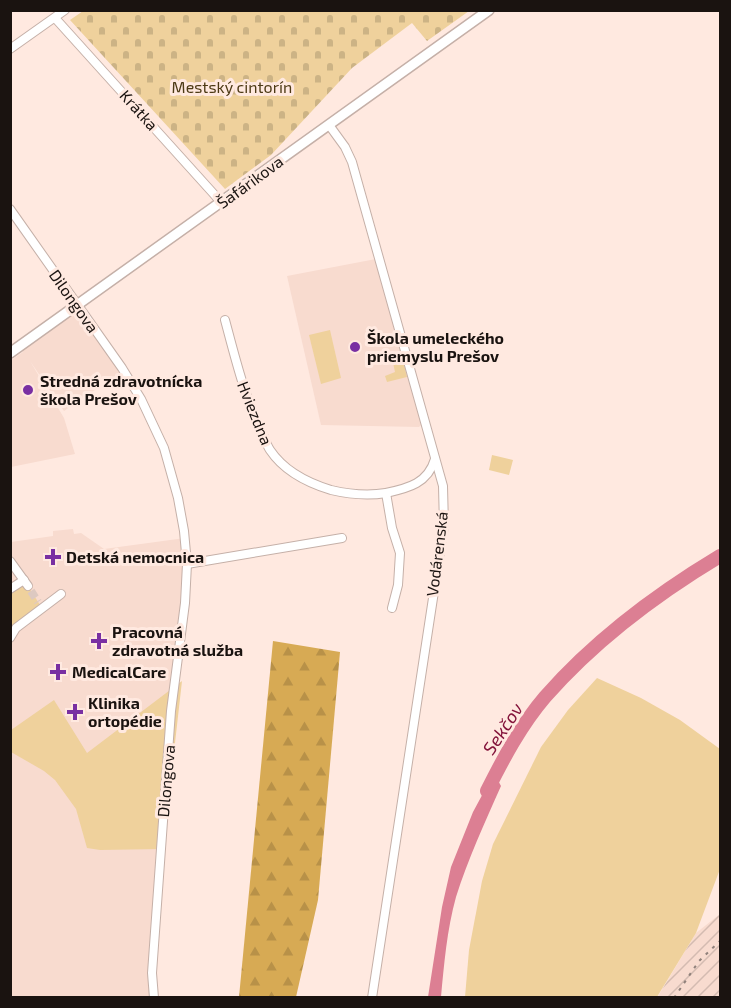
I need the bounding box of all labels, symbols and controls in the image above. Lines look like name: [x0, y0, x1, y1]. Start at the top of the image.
park label: Mestský cintorín: [172, 77, 292, 96]
street label: Krátka: [116, 86, 162, 134]
street label: Šafárikova: [213, 151, 286, 212]
street label: Dilongova: [46, 265, 103, 336]
place label: Škola umeleckého priemyslu Prešov: [367, 328, 504, 366]
marker: Škola umeleckého priemyslu Prešov: [348, 340, 362, 354]
place label: Stredná zdravotnícka škola Prešov: [40, 371, 202, 408]
street label: Hviezdna: [234, 378, 277, 447]
marker: Stredná zdravotnícka škola Prešov: [21, 383, 35, 397]
street label: Vodárenská: [422, 510, 451, 597]
place label: Detská nemocnica: [66, 547, 204, 566]
marker: Detská nemocnica: [44, 548, 62, 566]
place label: Pracovná zdravotná služba: [112, 622, 243, 659]
marker: Pracovná zdravotná služba: [90, 632, 108, 650]
place label: MedicalCare: [72, 662, 166, 681]
marker: MedicalCare: [49, 663, 67, 681]
place label: Klinika ortopédie: [88, 693, 162, 730]
water label: Sekčov: [477, 698, 527, 758]
marker: Klinika ortopédie: [66, 703, 84, 721]
street label: Dilongova: [153, 744, 178, 818]

